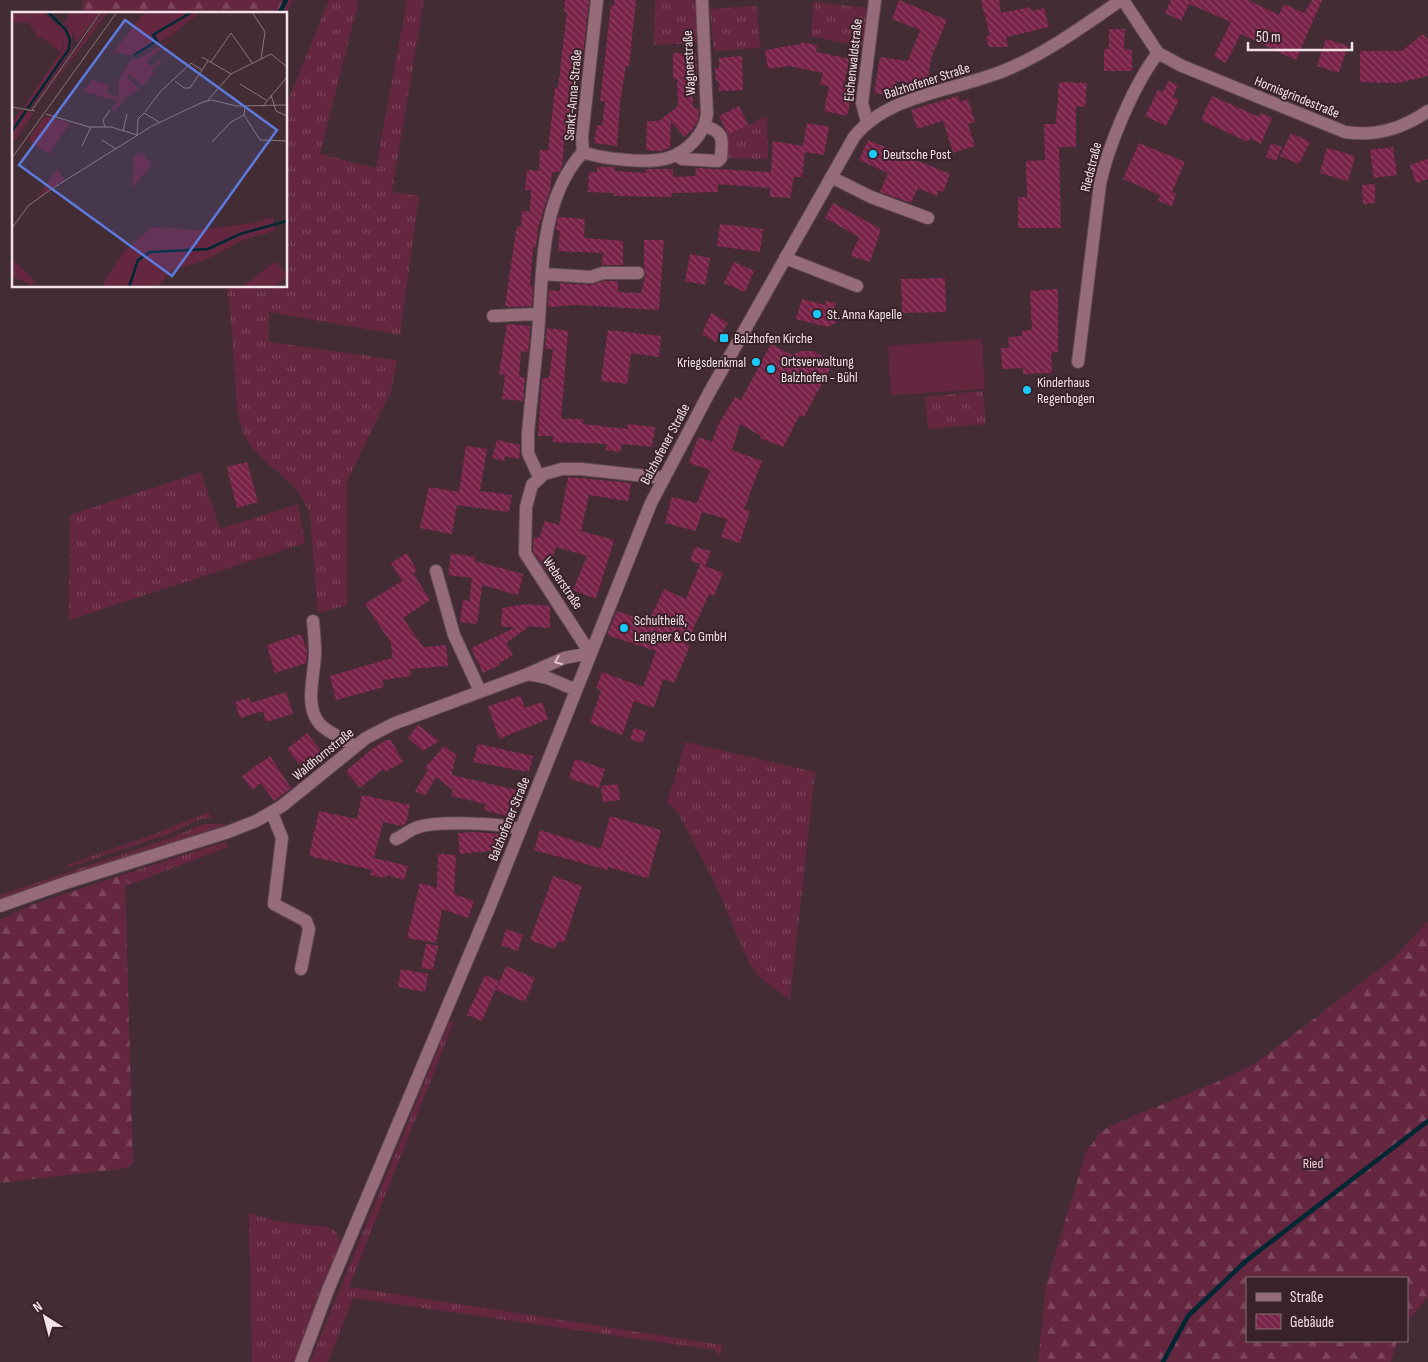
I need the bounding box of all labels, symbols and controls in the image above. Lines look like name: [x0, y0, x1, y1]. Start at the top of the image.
inset map: [12, 12, 288, 288]
street label: Eichenwaldstraße: [840, 18, 866, 102]
scale bar: [1248, 20, 1352, 52]
text: 50 m: [1256, 28, 1281, 47]
street label: Wagnerstraße: [679, 30, 699, 96]
street label: Sankt-Anna-Straße: [561, 49, 585, 141]
street label: Balzhofener Straße: [882, 59, 972, 103]
street label: Hornisgrindestraße: [1252, 72, 1342, 122]
street label: Riedstraße: [1077, 140, 1105, 194]
place label: Deutsche Post: [883, 146, 951, 163]
marker: Deutsche Post: [867, 148, 879, 160]
place label: St. Anna Kapelle: [827, 306, 902, 323]
marker: St. Anna Kapelle: [811, 308, 823, 320]
place label: Balzhofen Kirche: [734, 330, 813, 347]
marker: Balzhofen Kirche: [718, 332, 730, 344]
place label: Ortsverwaltung Balzhofen - Bühl: [781, 353, 858, 386]
place label: Kriegsdenkmal: [677, 354, 746, 371]
marker: Kriegsdenkmal: [750, 356, 762, 368]
marker: Ortsverwaltung Balzhofen - Bühl: [765, 363, 777, 375]
place label: Kinderhaus Regenbogen: [1037, 374, 1095, 407]
marker: Kinderhaus Regenbogen: [1021, 384, 1033, 396]
street label: Balzhofener Straße: [637, 401, 693, 487]
street label: Weberstraße: [539, 553, 587, 613]
place label: Schultheiß, Langner & Co GmbH: [634, 612, 727, 645]
marker: Schultheiß, Langner & Co GmbH: [618, 622, 630, 634]
one-way arrow: [554, 654, 563, 665]
street label: Waldhornstraße: [289, 724, 357, 784]
street label: Balzhofener Straße: [484, 774, 534, 864]
park label: Ried: [1303, 1155, 1323, 1172]
legend: [1246, 1277, 1408, 1342]
text: Straße: [1290, 1288, 1323, 1307]
north arrow: [20, 1292, 70, 1342]
text: N: [30, 1298, 46, 1316]
text: Gebäude: [1290, 1313, 1334, 1332]

